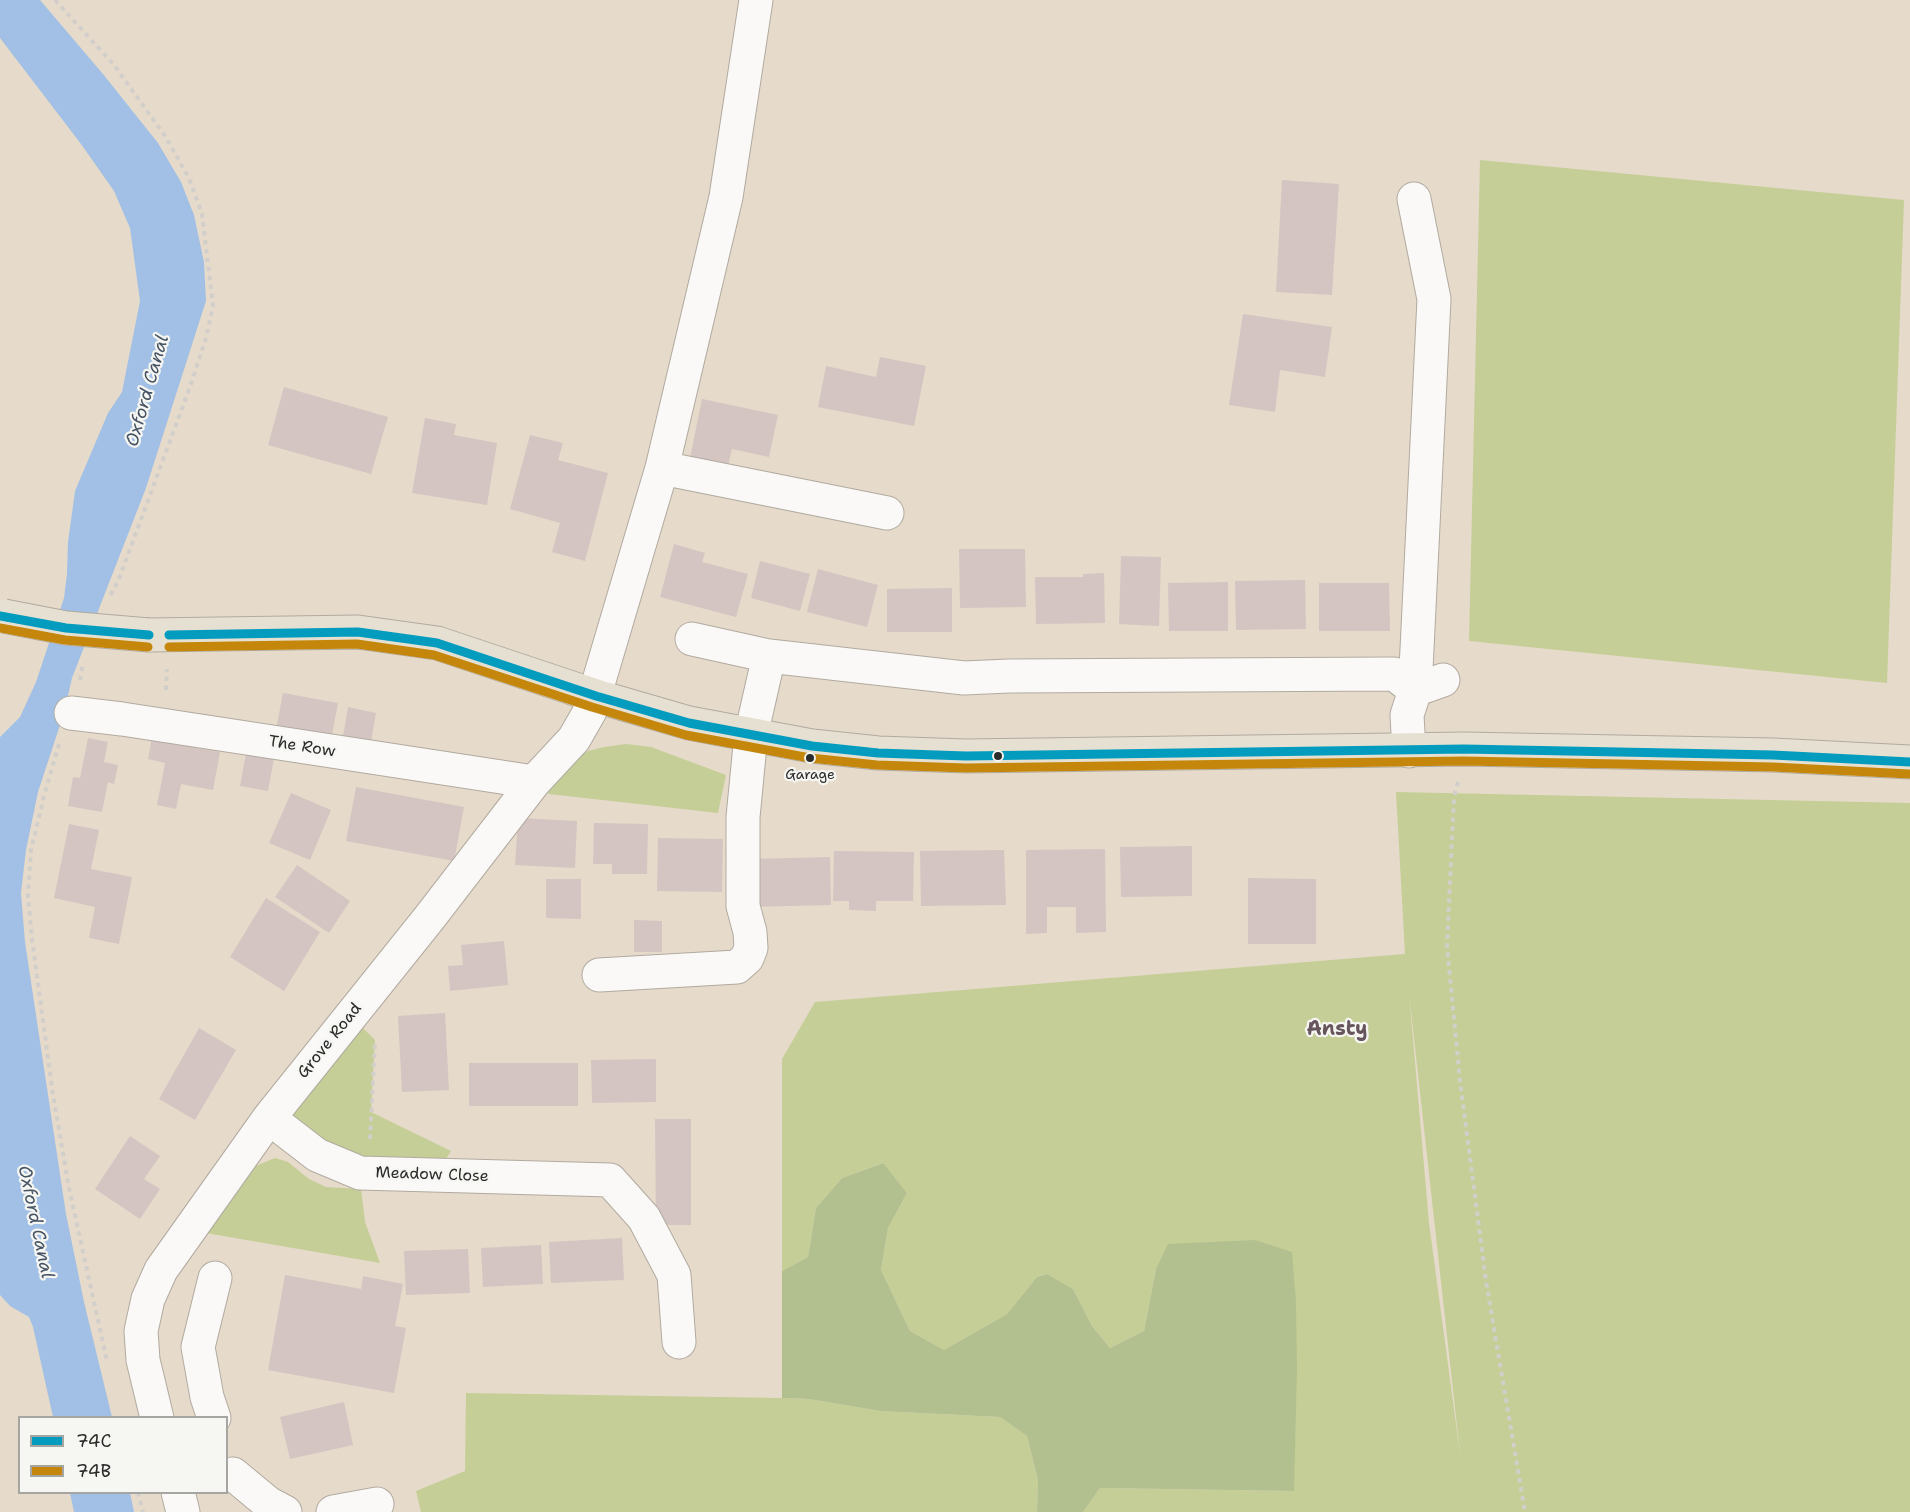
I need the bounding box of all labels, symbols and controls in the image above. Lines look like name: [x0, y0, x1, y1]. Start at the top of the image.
water label: Oxford Canal: [122, 333, 174, 449]
street label: The Row: [267, 732, 337, 762]
unlabelled marker: [992, 750, 1004, 762]
marker: Garage: [804, 752, 816, 764]
place label: Garage: [785, 767, 835, 783]
street label: Grove Road: [294, 999, 366, 1083]
district label: Ansty: [1307, 1018, 1367, 1042]
water label: Oxford Canal: [12, 1163, 58, 1281]
street label: Meadow Close: [375, 1163, 489, 1187]
legend: [18, 1416, 228, 1494]
text: 74C: [76, 1429, 111, 1453]
text: 74B: [76, 1459, 111, 1483]

